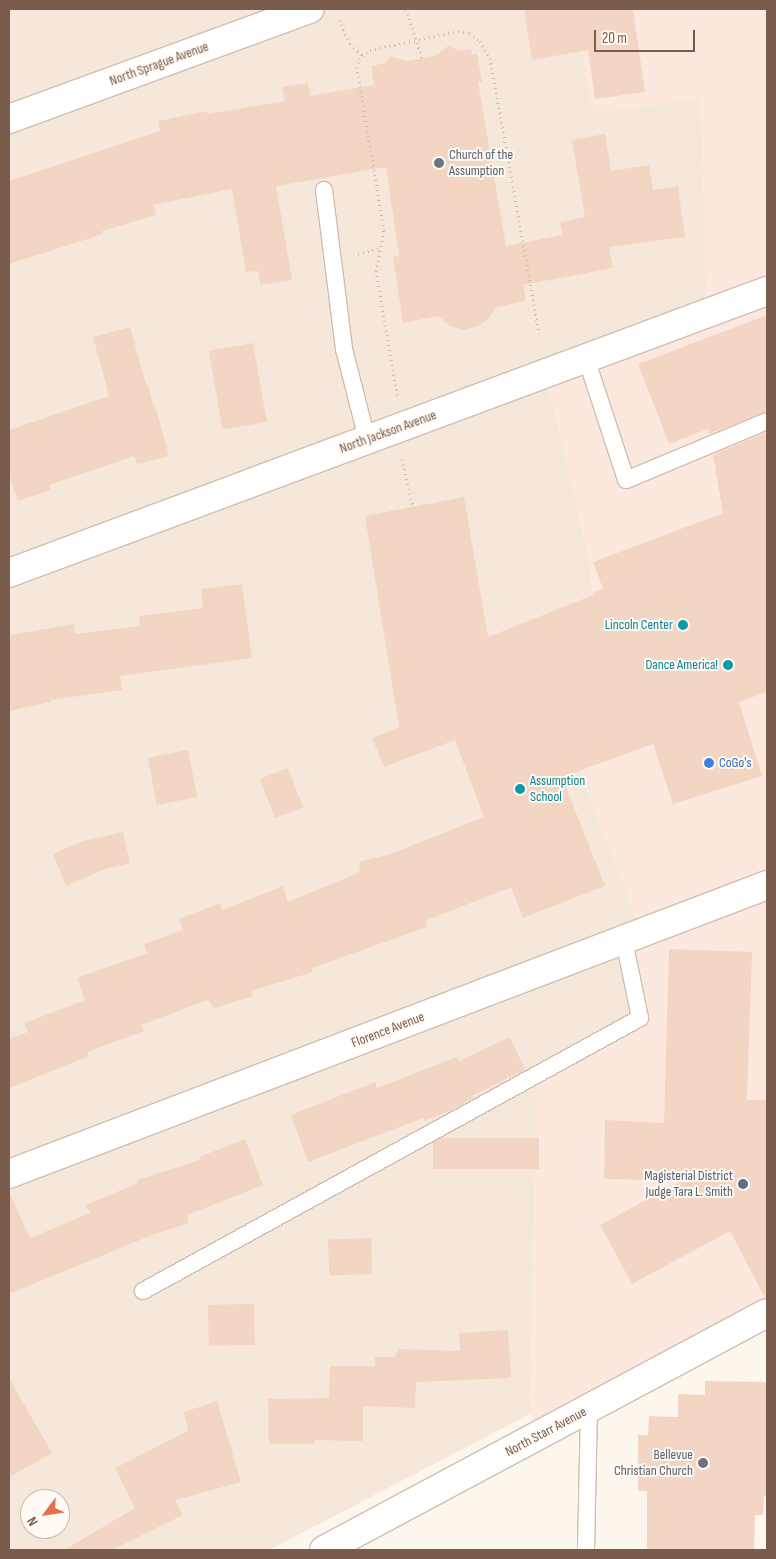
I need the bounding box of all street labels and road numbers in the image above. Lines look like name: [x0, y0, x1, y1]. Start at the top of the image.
street label: North Sprague Avenue: [107, 38, 211, 90]
street label: North Jackson Avenue: [337, 407, 439, 457]
street label: Florence Avenue: [349, 1008, 427, 1052]
street label: North Starr Avenue: [502, 1404, 590, 1460]

